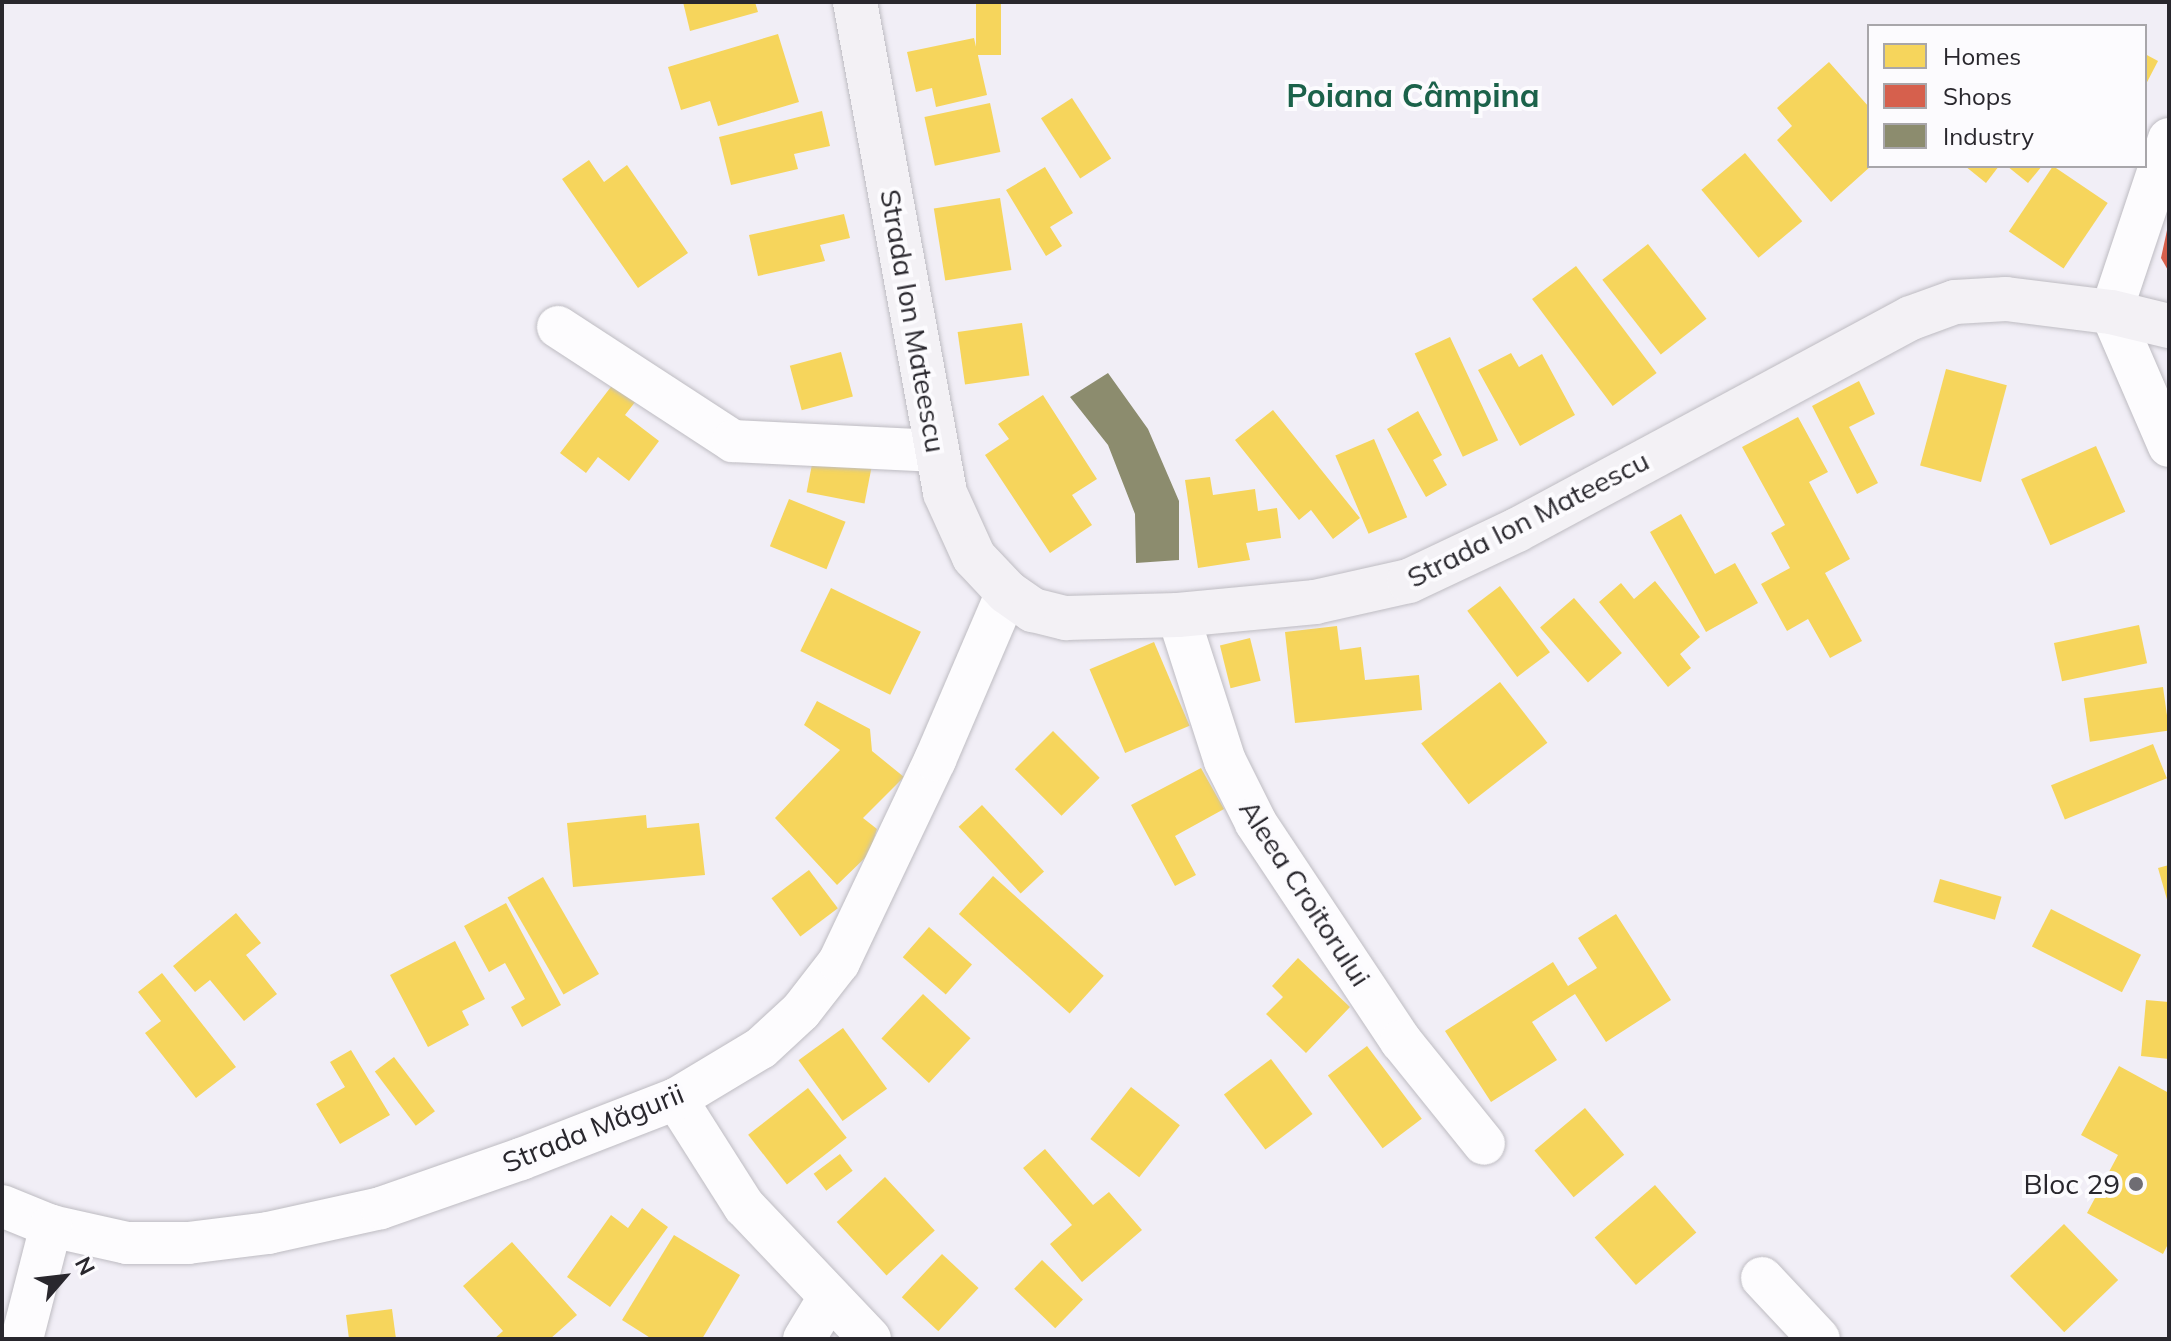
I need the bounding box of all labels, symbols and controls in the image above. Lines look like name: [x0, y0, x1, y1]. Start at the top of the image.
legend: [1867, 24, 2147, 168]
text: Homes: [1943, 41, 2021, 71]
district label: Poiana Câmpina: [1286, 76, 1540, 114]
text: Shops: [1943, 81, 2012, 111]
text: Industry: [1943, 121, 2034, 151]
street label: Strada Ion Mateescu: [873, 187, 953, 455]
street label: Strada Ion Mateescu: [1402, 443, 1654, 595]
street label: Aleea Croitorului: [1232, 794, 1378, 992]
street label: Strada Măgurii: [498, 1076, 688, 1180]
place label: Bloc 29: [2024, 1167, 2120, 1201]
marker: Bloc 29: [2127, 1175, 2145, 1193]
north arrow: [24, 1237, 104, 1317]
text: N: [69, 1252, 101, 1280]

